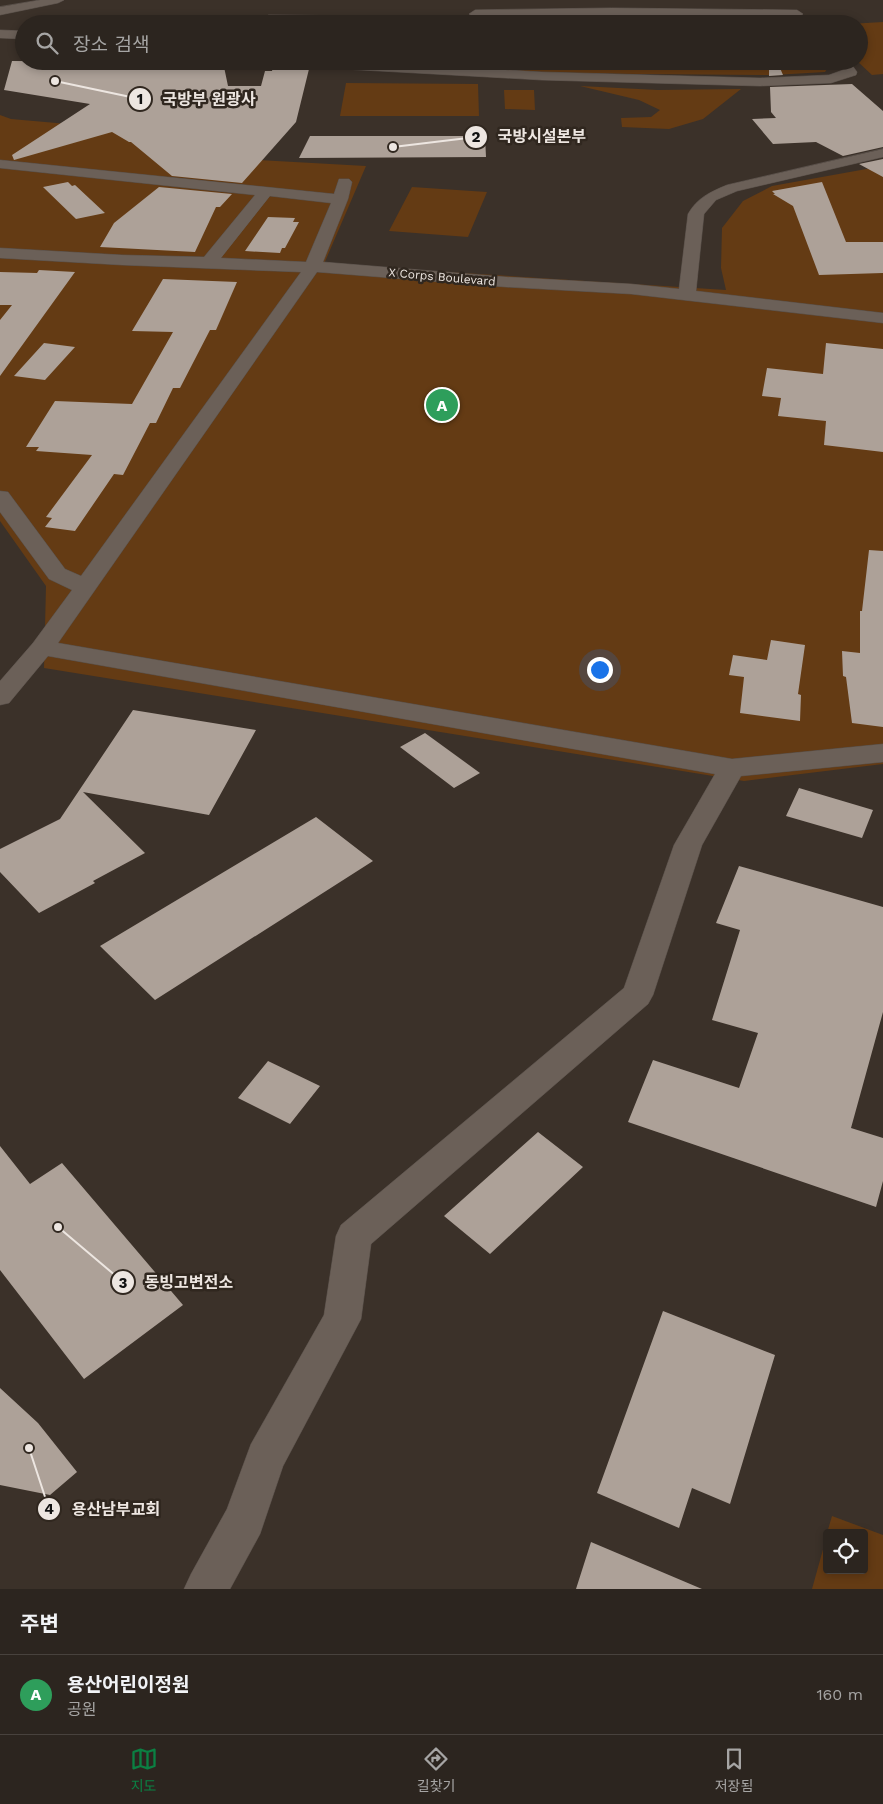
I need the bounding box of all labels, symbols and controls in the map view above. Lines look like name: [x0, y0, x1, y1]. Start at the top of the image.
search box: [15, 15, 868, 70]
icon: search: [33, 29, 61, 57]
text: 장소 검색: [73, 33, 149, 56]
callout: 국방부 원광사: [128, 84, 266, 115]
text: 1: [137, 90, 143, 108]
text: 국방부 원광사: [163, 90, 256, 109]
callout: 국방시설본부: [463, 121, 596, 152]
text: 국방시설본부: [498, 127, 586, 146]
text: 2: [472, 128, 481, 146]
street label: X Corps Boulevard: [388, 265, 496, 289]
pin: A: [426, 386, 458, 424]
your location: [587, 657, 613, 683]
callout: 동빙고변전소: [110, 1267, 243, 1298]
text: 동빙고변전소: [145, 1273, 233, 1292]
text: 3: [119, 1274, 128, 1292]
callout: 용산남부교회: [37, 1494, 170, 1525]
text: 4: [44, 1500, 54, 1518]
text: 용산남부교회: [72, 1500, 160, 1519]
map controls: [823, 1529, 868, 1574]
button: locate: [823, 1529, 868, 1574]
text: 주변: [20, 1611, 59, 1636]
text: 용산어린이정원: [67, 1673, 189, 1696]
text: A: [31, 1685, 41, 1704]
text: 160 m: [816, 1685, 863, 1704]
text: 공원: [67, 1700, 96, 1719]
tab: 지도: [130, 1745, 158, 1795]
tab: 길찾기: [417, 1745, 455, 1795]
tab: 저장됨: [715, 1745, 753, 1795]

